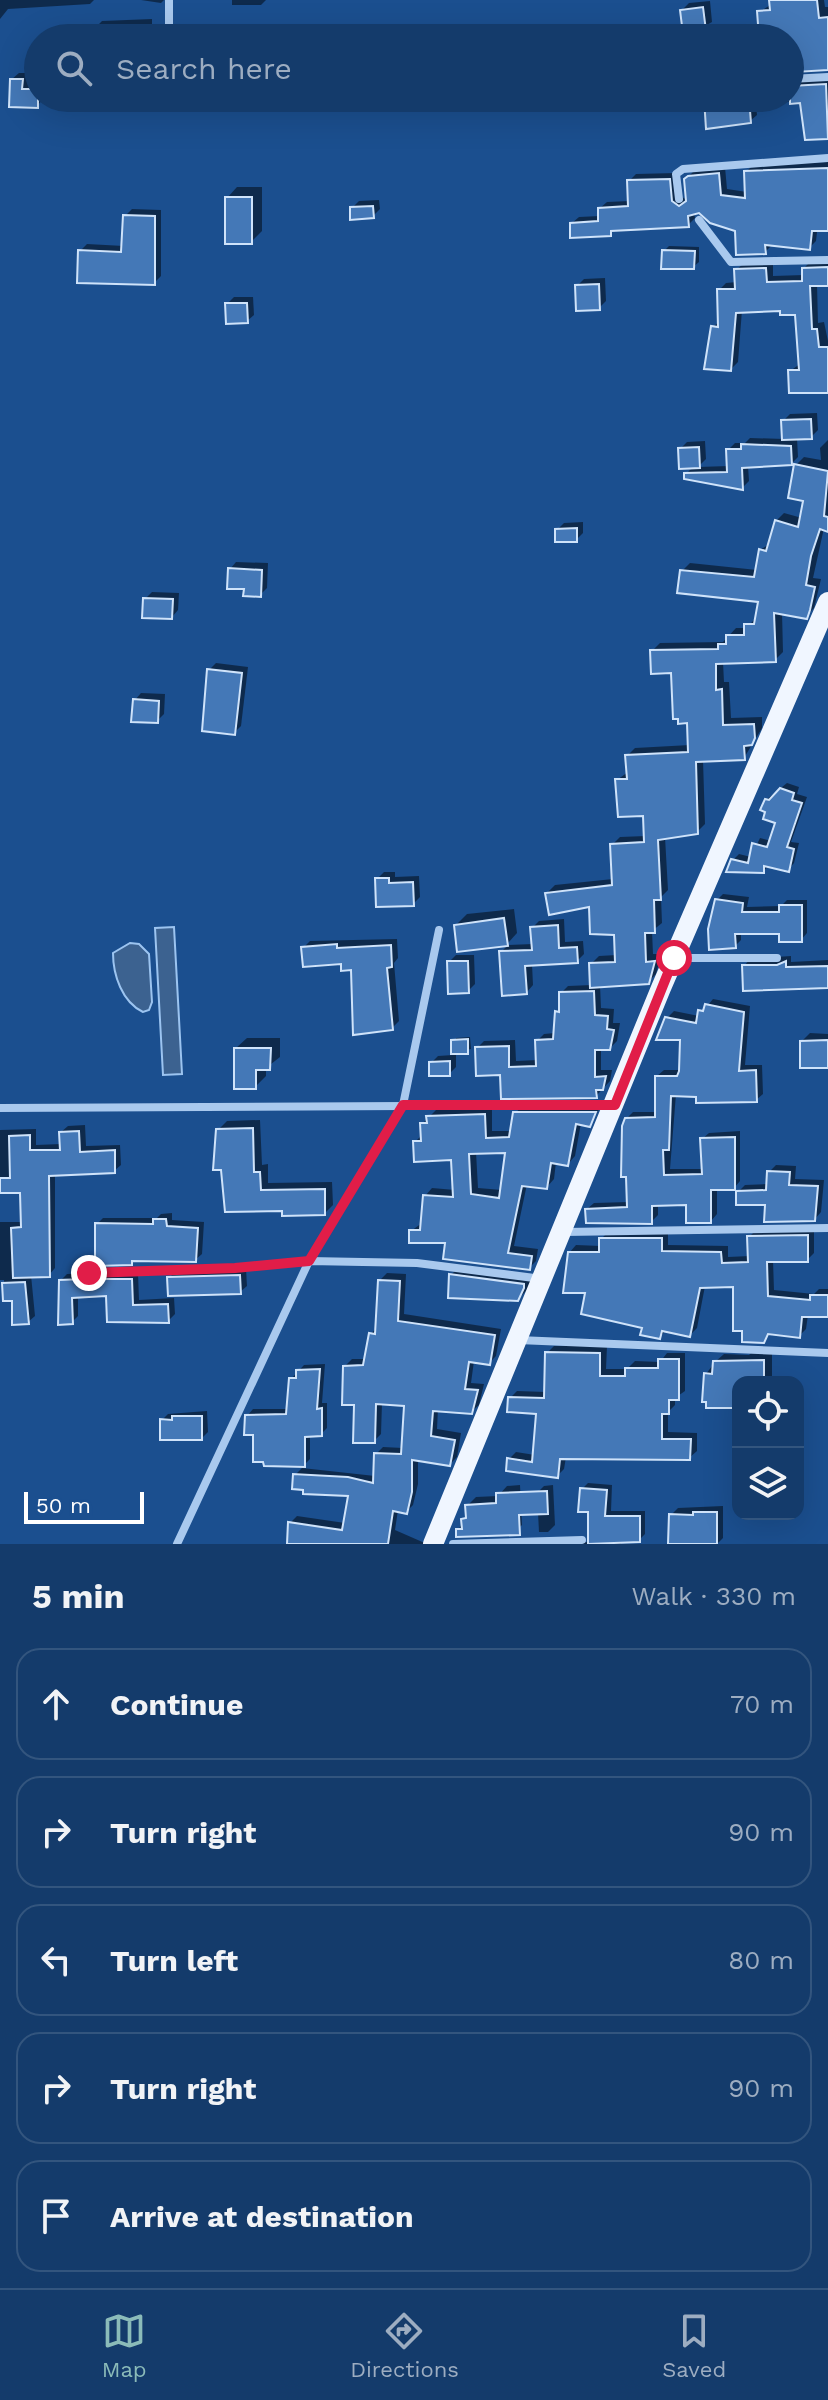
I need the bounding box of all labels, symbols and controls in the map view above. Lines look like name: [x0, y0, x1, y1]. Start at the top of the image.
search box: [24, 24, 804, 112]
icon: search: [52, 46, 96, 90]
text: Search here: [116, 51, 292, 86]
route start: [656, 940, 692, 976]
route end: [71, 1255, 107, 1291]
map controls: [732, 1376, 804, 1520]
button: locate: [732, 1376, 804, 1448]
button: layers: [732, 1448, 804, 1520]
scale bar: [24, 1488, 144, 1524]
text: 50 m: [36, 1493, 91, 1518]
text: 5 min: [32, 1576, 125, 1616]
text: Walk · 330 m: [631, 1581, 796, 1611]
icon: ahead: [34, 1682, 78, 1726]
text: Continue: [110, 1687, 243, 1722]
text: 70 m: [730, 1689, 794, 1719]
icon: right: [34, 1810, 78, 1854]
text: Turn right: [110, 1815, 256, 1850]
text: 90 m: [728, 1817, 794, 1847]
icon: left: [34, 1938, 78, 1982]
text: Turn left: [110, 1943, 238, 1978]
text: 80 m: [728, 1945, 794, 1975]
icon: right: [34, 2066, 78, 2110]
text: Turn right: [110, 2071, 256, 2106]
text: 90 m: [728, 2073, 794, 2103]
icon: arrive: [34, 2194, 78, 2238]
text: Arrive at destination: [110, 2199, 414, 2234]
tab: Map: [102, 2309, 147, 2382]
tab: Directions: [350, 2309, 459, 2382]
tab: Saved: [662, 2309, 726, 2382]

